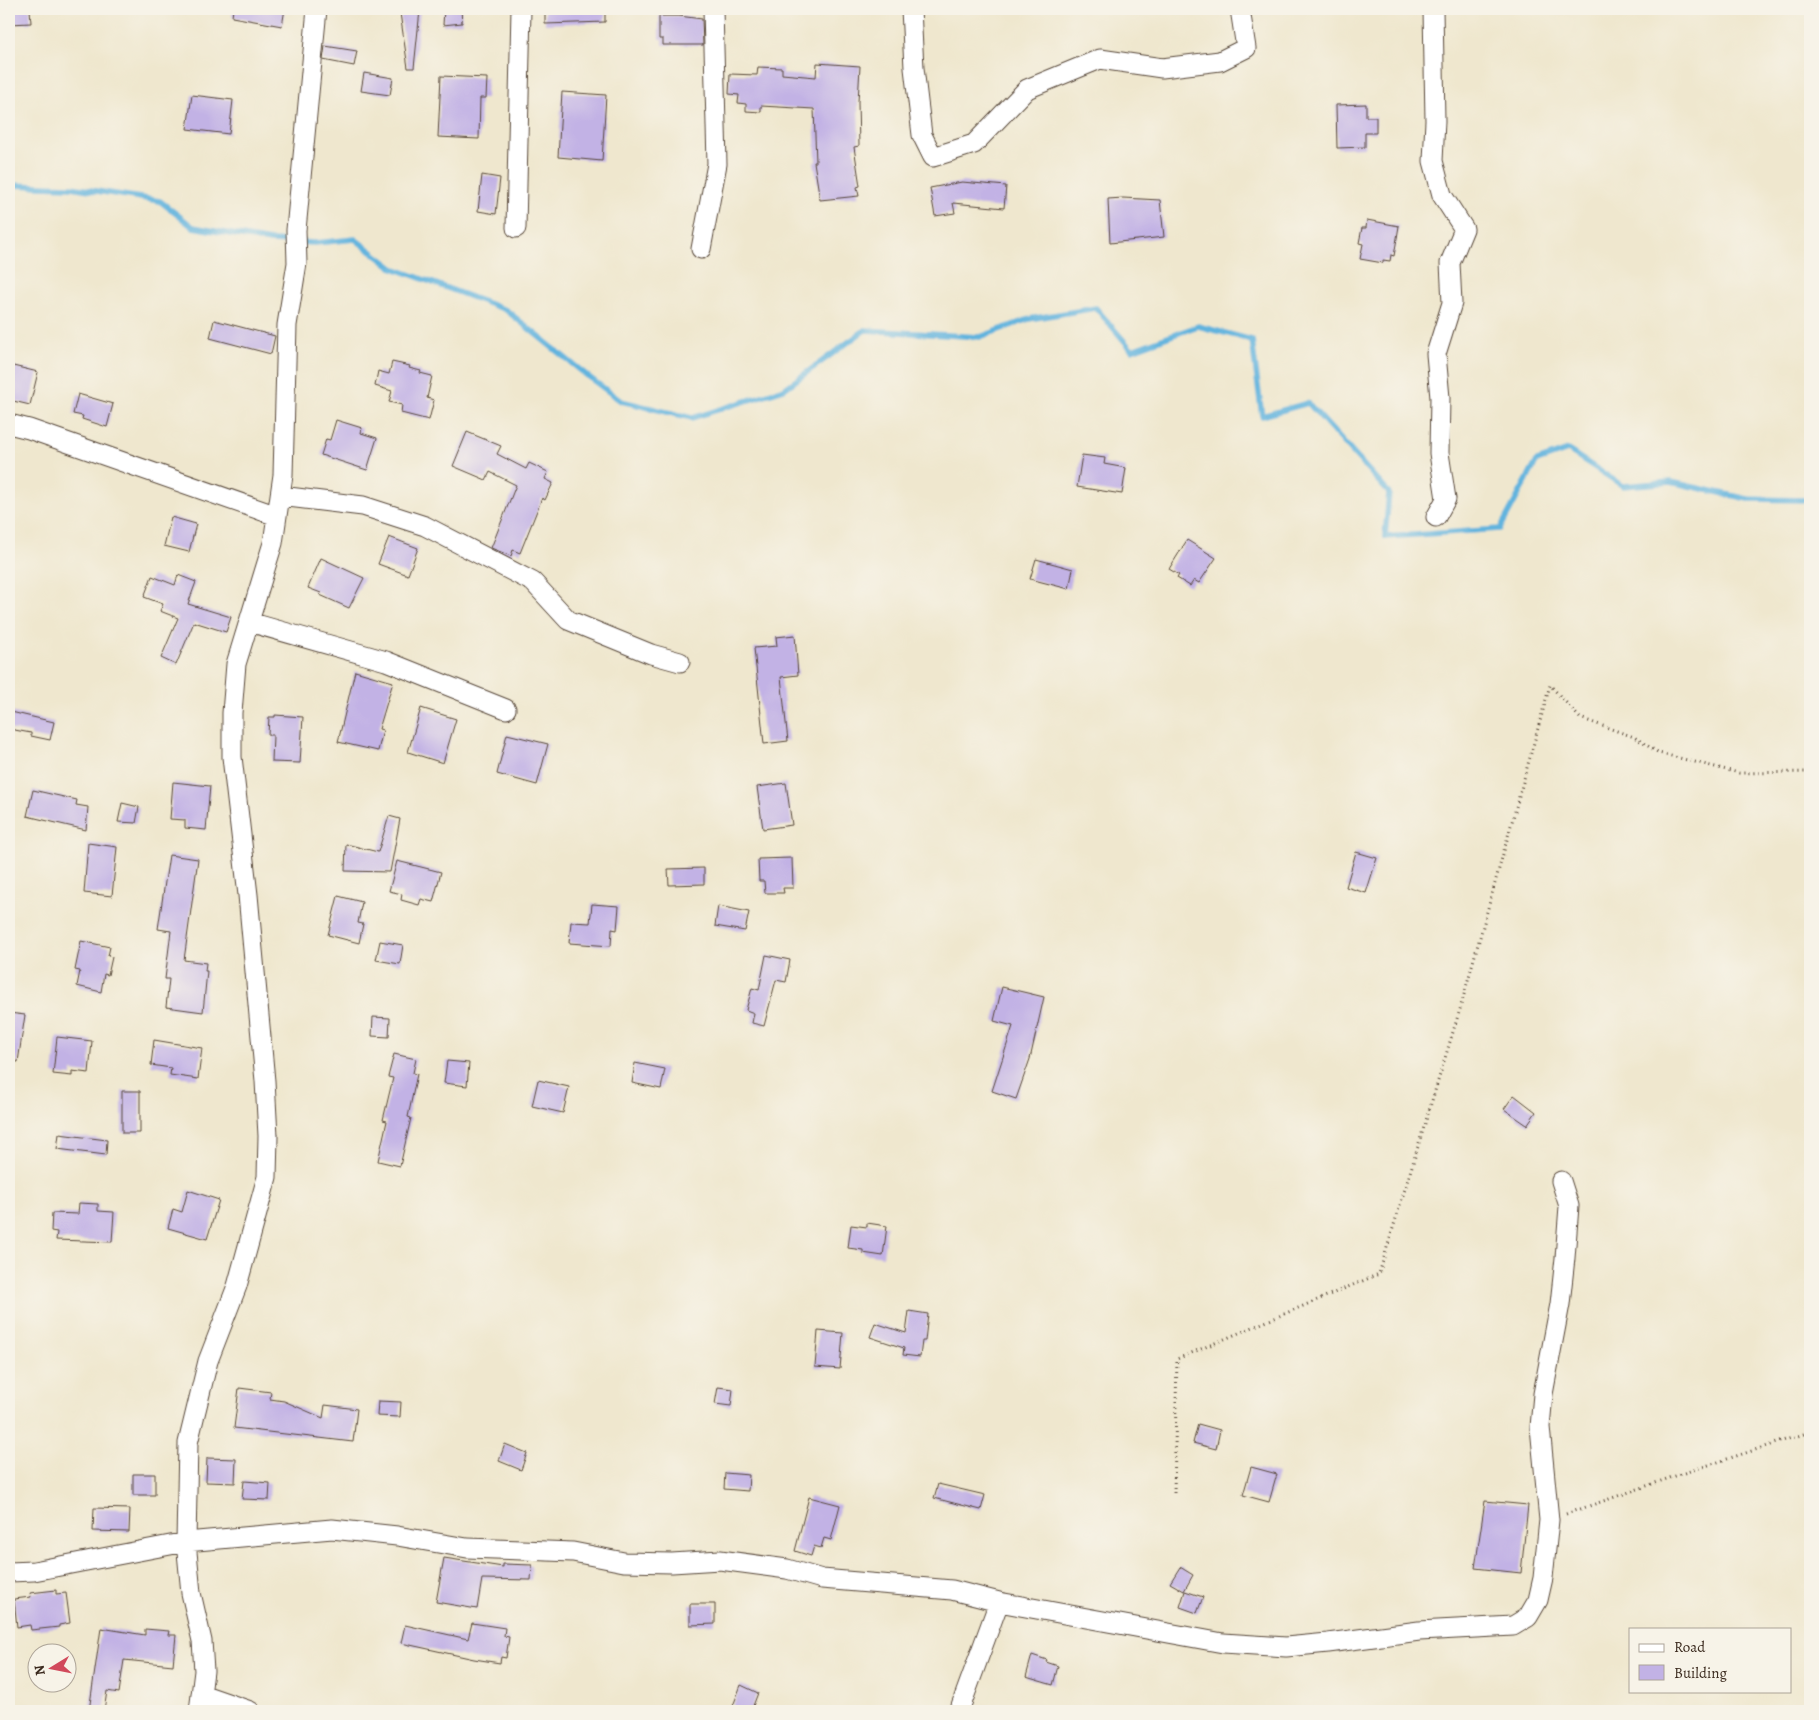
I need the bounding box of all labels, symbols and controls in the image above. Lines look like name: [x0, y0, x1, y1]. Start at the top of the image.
legend: [1629, 1628, 1792, 1692]
text: Road: [1674, 1637, 1706, 1657]
north arrow: [28, 1642, 78, 1692]
text: N: [29, 1663, 50, 1677]
text: Building: [1674, 1663, 1727, 1683]

